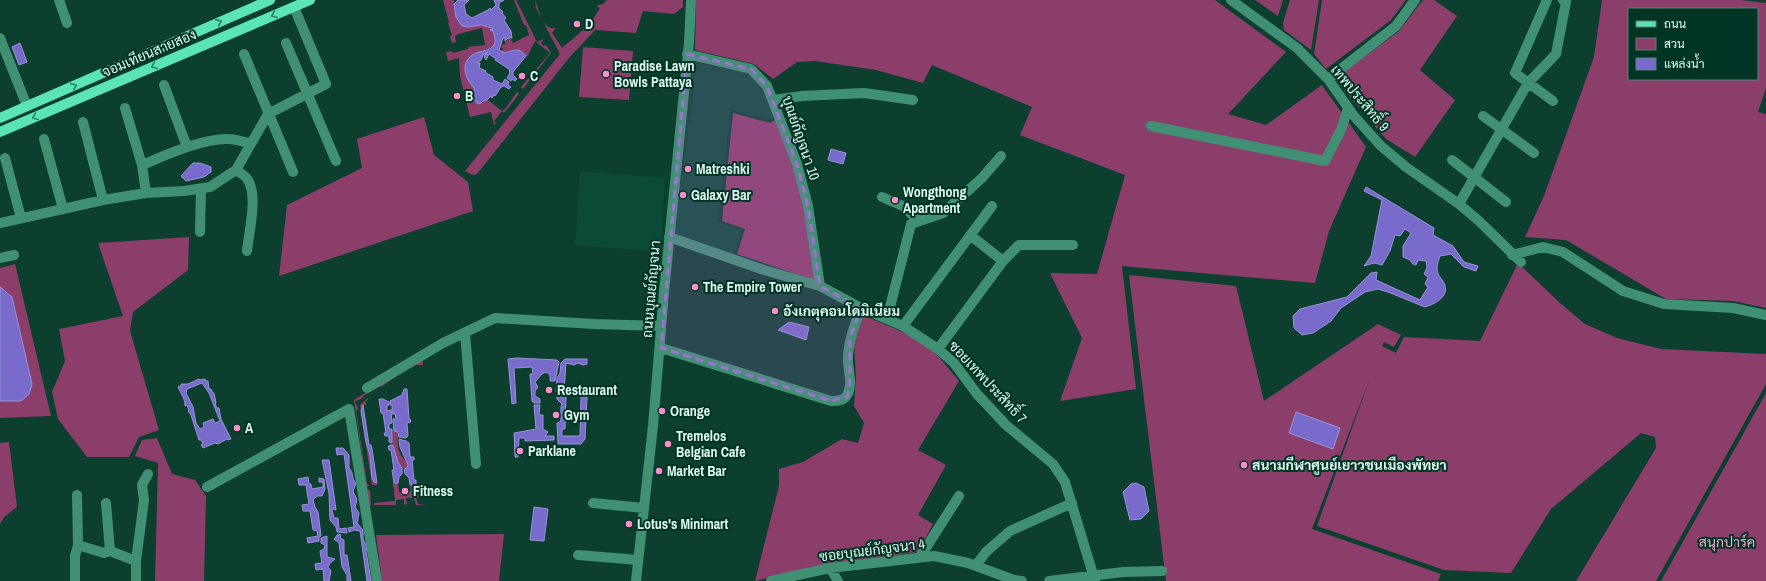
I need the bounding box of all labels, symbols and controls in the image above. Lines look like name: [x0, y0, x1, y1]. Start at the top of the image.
legend: [1628, 8, 1758, 80]
one-way arrow: [271, 11, 278, 19]
place label: D: [585, 15, 593, 33]
text: ถนน: [1664, 16, 1687, 32]
one-way arrow: [215, 19, 222, 27]
marker: D: [572, 19, 582, 29]
street label: จอมเทียนสายสอง: [99, 25, 199, 81]
text: สวน: [1664, 36, 1685, 52]
text: แหล่งน้ำ: [1664, 53, 1704, 72]
place label: Paradise Lawn Bowls Pattaya: [614, 57, 694, 91]
street label: เทพประสิทธิ์ 9: [1327, 59, 1396, 135]
one-way arrow: [151, 61, 159, 69]
place label: C: [530, 67, 538, 85]
marker: Paradise Lawn Bowls Pattaya: [601, 69, 611, 79]
marker: C: [517, 71, 527, 81]
one-way arrow: [70, 83, 78, 91]
place label: B: [465, 87, 473, 105]
marker: B: [452, 91, 462, 101]
street label: บุณย์กัญจนา 10: [777, 94, 824, 183]
one-way arrow: [31, 112, 39, 120]
place label: Matreshki: [696, 160, 750, 178]
marker: Matreshki: [683, 164, 693, 174]
place label: Wongthong Apartment: [903, 183, 967, 217]
place label: Galaxy Bar: [691, 186, 752, 204]
marker: Galaxy Bar: [678, 190, 688, 200]
marker: Wongthong Apartment: [890, 195, 900, 205]
street label: ถนนบุณย์กัญจนา: [638, 239, 665, 339]
place label: The Empire Tower: [703, 278, 802, 296]
marker: The Empire Tower: [690, 282, 700, 292]
place label: อังเกตุคอนโดมิเนียม: [783, 302, 900, 322]
marker: อังเกตุคอนโดมิเนียม: [770, 306, 780, 316]
street label: ซอยเทพประสิทธิ์ 7: [945, 335, 1033, 427]
place label: Restaurant: [557, 381, 617, 399]
marker: Restaurant: [544, 385, 554, 395]
place label: Orange: [670, 402, 710, 420]
place label: Gym: [564, 406, 590, 424]
marker: Orange: [657, 406, 667, 416]
marker: Gym: [551, 410, 561, 420]
place label: A: [245, 419, 254, 437]
marker: A: [232, 423, 242, 433]
place label: Tremelos Belgian Cafe: [676, 427, 746, 461]
marker: Tremelos Belgian Cafe: [663, 439, 673, 449]
place label: Parklane: [528, 442, 576, 460]
marker: Parklane: [515, 446, 525, 456]
place label: สนามกีฬาศูนย์เยาวชนเมืองพัทยา: [1252, 456, 1447, 476]
marker: สนามกีฬาศูนย์เยาวชนเมืองพัทยา: [1239, 460, 1249, 470]
place label: Market Bar: [667, 462, 727, 480]
marker: Market Bar: [654, 466, 664, 476]
place label: Fitness: [413, 482, 453, 500]
marker: Fitness: [400, 486, 410, 496]
place label: Lotus's Minimart: [637, 515, 729, 533]
marker: Lotus's Minimart: [624, 519, 634, 529]
park label: สนุกปาร์ค: [1699, 533, 1755, 552]
street label: ซอยบุณย์กัญจนา 4: [818, 535, 927, 566]

